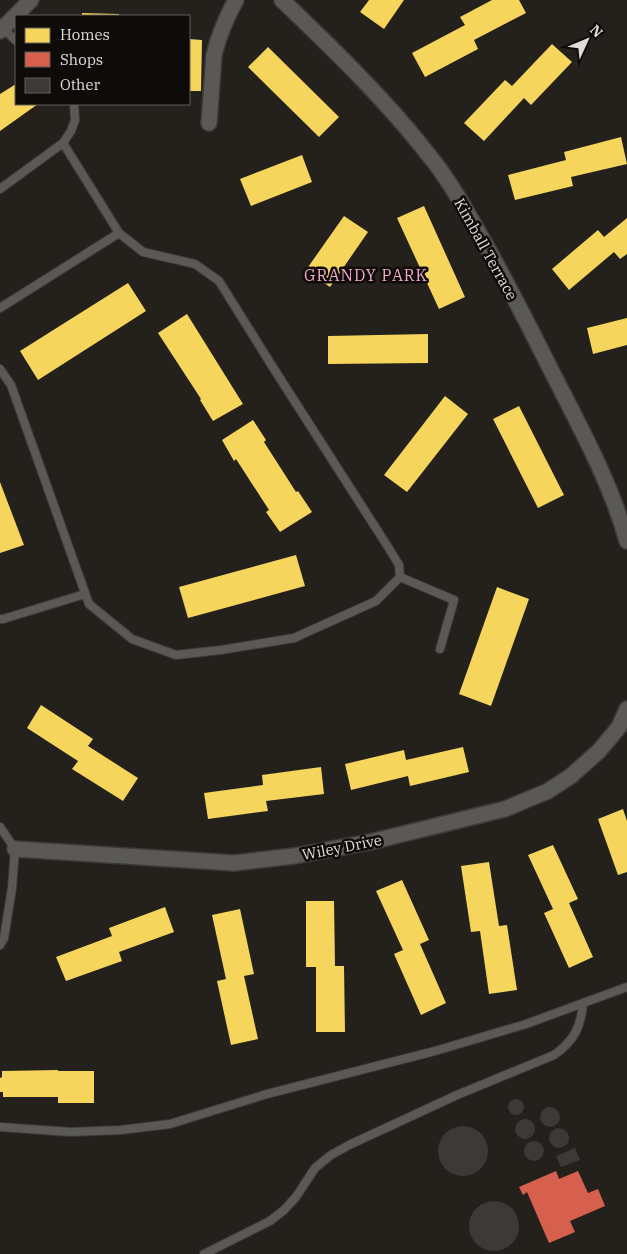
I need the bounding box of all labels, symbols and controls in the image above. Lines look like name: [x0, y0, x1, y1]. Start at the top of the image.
legend: [15, 15, 190, 105]
north arrow: [562, 15, 612, 65]
text: N: [586, 21, 607, 41]
text: Homes: [60, 25, 110, 44]
text: Shops: [60, 50, 103, 69]
text: Other: [60, 75, 100, 94]
street label: Kimball Terrace: [450, 195, 522, 303]
district label: GRANDY PARK: [304, 265, 428, 285]
street label: Wiley Drive: [301, 830, 383, 864]

